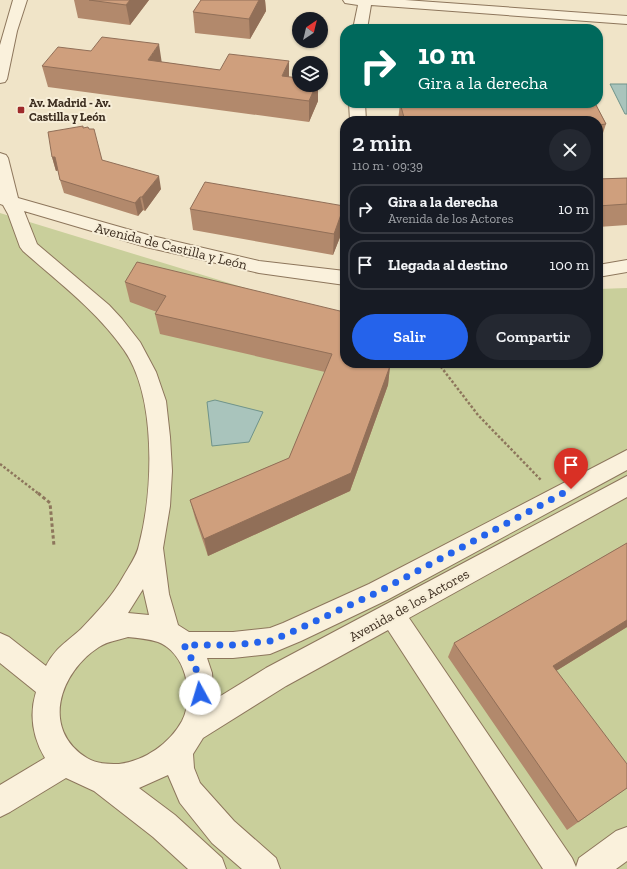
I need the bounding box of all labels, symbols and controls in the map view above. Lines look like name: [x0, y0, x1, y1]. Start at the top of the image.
north arrow: [292, 12, 328, 48]
map controls: [292, 12, 328, 92]
text: 10 m: [418, 38, 475, 71]
icon: right: [352, 40, 404, 92]
button: layers: [292, 56, 328, 92]
text: Gira a la derecha: [418, 72, 548, 94]
place label: Av. Madrid - Av. Castilla y León: [29, 96, 111, 124]
marker: Av. Madrid - Av. Castilla y León: [16, 105, 26, 115]
text: 2 min: [352, 128, 412, 157]
button: close: [549, 129, 591, 171]
text: 110 m · 09:39: [352, 158, 423, 173]
text: Gira a la derecha: [388, 193, 498, 211]
icon: right: [354, 198, 376, 220]
text: 10 m: [558, 200, 589, 218]
text: Avenida de los Actores: [388, 211, 513, 226]
street label: Avenida de Castilla y León: [93, 219, 249, 274]
icon: arrive: [354, 254, 376, 276]
text: Llegada al destino: [388, 256, 508, 274]
text: 100 m: [550, 256, 589, 274]
button: Salir: [352, 314, 468, 360]
button: Compartir: [476, 314, 591, 360]
pin: [554, 448, 588, 489]
icon: arrive: [560, 454, 582, 476]
street label: Avenida de los Actores: [346, 565, 472, 646]
position arrow: [179, 673, 221, 715]

